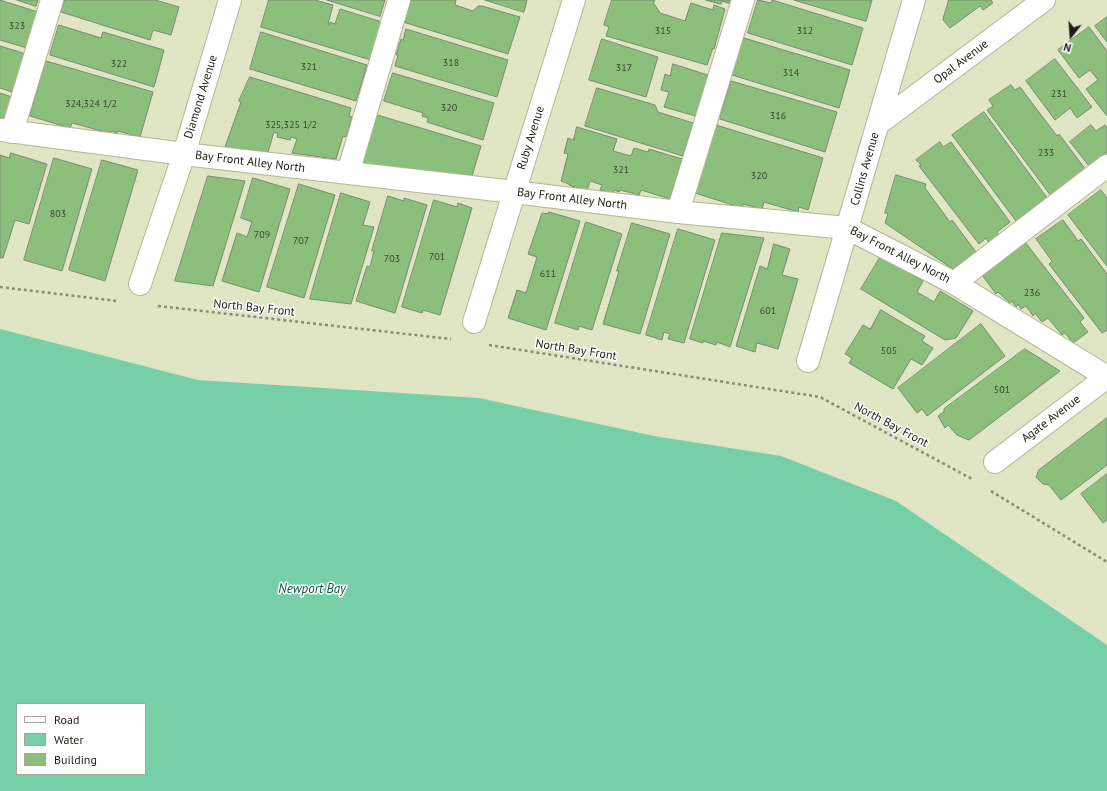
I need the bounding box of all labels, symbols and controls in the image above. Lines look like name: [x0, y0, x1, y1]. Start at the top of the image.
north arrow: [1051, 16, 1091, 56]
house number: 323: [9, 20, 25, 32]
house number: 315: [655, 25, 671, 37]
house number: 312: [797, 25, 813, 37]
street label: Opal Avenue: [931, 37, 991, 87]
text: N: [1062, 40, 1073, 55]
street label: Diamond Avenue: [181, 53, 221, 141]
house number: 318: [443, 57, 459, 69]
house number: 322: [111, 58, 127, 70]
house number: 321: [301, 61, 317, 73]
house number: 317: [616, 62, 632, 74]
house number: 314: [783, 67, 799, 79]
house number: 231: [1051, 88, 1067, 100]
house number: 324,324 1/2: [65, 98, 117, 110]
house number: 320: [441, 102, 457, 114]
street label: Ruby Avenue: [514, 104, 548, 172]
house number: 316: [770, 110, 786, 122]
house number: 325,325 1/2: [265, 119, 317, 131]
street label: Collins Avenue: [848, 131, 882, 207]
house number: 233: [1038, 147, 1054, 159]
street label: Bay Front Alley North: [194, 148, 306, 176]
house number: 321: [613, 164, 629, 176]
house number: 320: [751, 170, 767, 182]
street label: Bay Front Alley North: [516, 185, 628, 213]
house number: 803: [50, 208, 66, 220]
street label: Bay Front Alley North: [847, 223, 953, 287]
house number: 709: [254, 229, 270, 241]
house number: 707: [293, 235, 309, 247]
house number: 701: [429, 251, 445, 263]
house number: 703: [384, 253, 400, 265]
house number: 611: [540, 268, 556, 280]
house number: 236: [1024, 287, 1040, 299]
street label: North Bay Front: [213, 297, 295, 319]
house number: 601: [760, 305, 776, 317]
street label: North Bay Front: [534, 336, 618, 364]
house number: 505: [881, 345, 897, 357]
house number: 501: [994, 384, 1010, 396]
street label: Agate Avenue: [1019, 392, 1083, 446]
street label: North Bay Front: [851, 399, 931, 451]
water label: Newport Bay: [278, 581, 346, 597]
legend: [16, 703, 146, 775]
text: Road: [54, 712, 79, 727]
text: Water: [54, 732, 84, 747]
text: Building: [54, 752, 97, 767]

